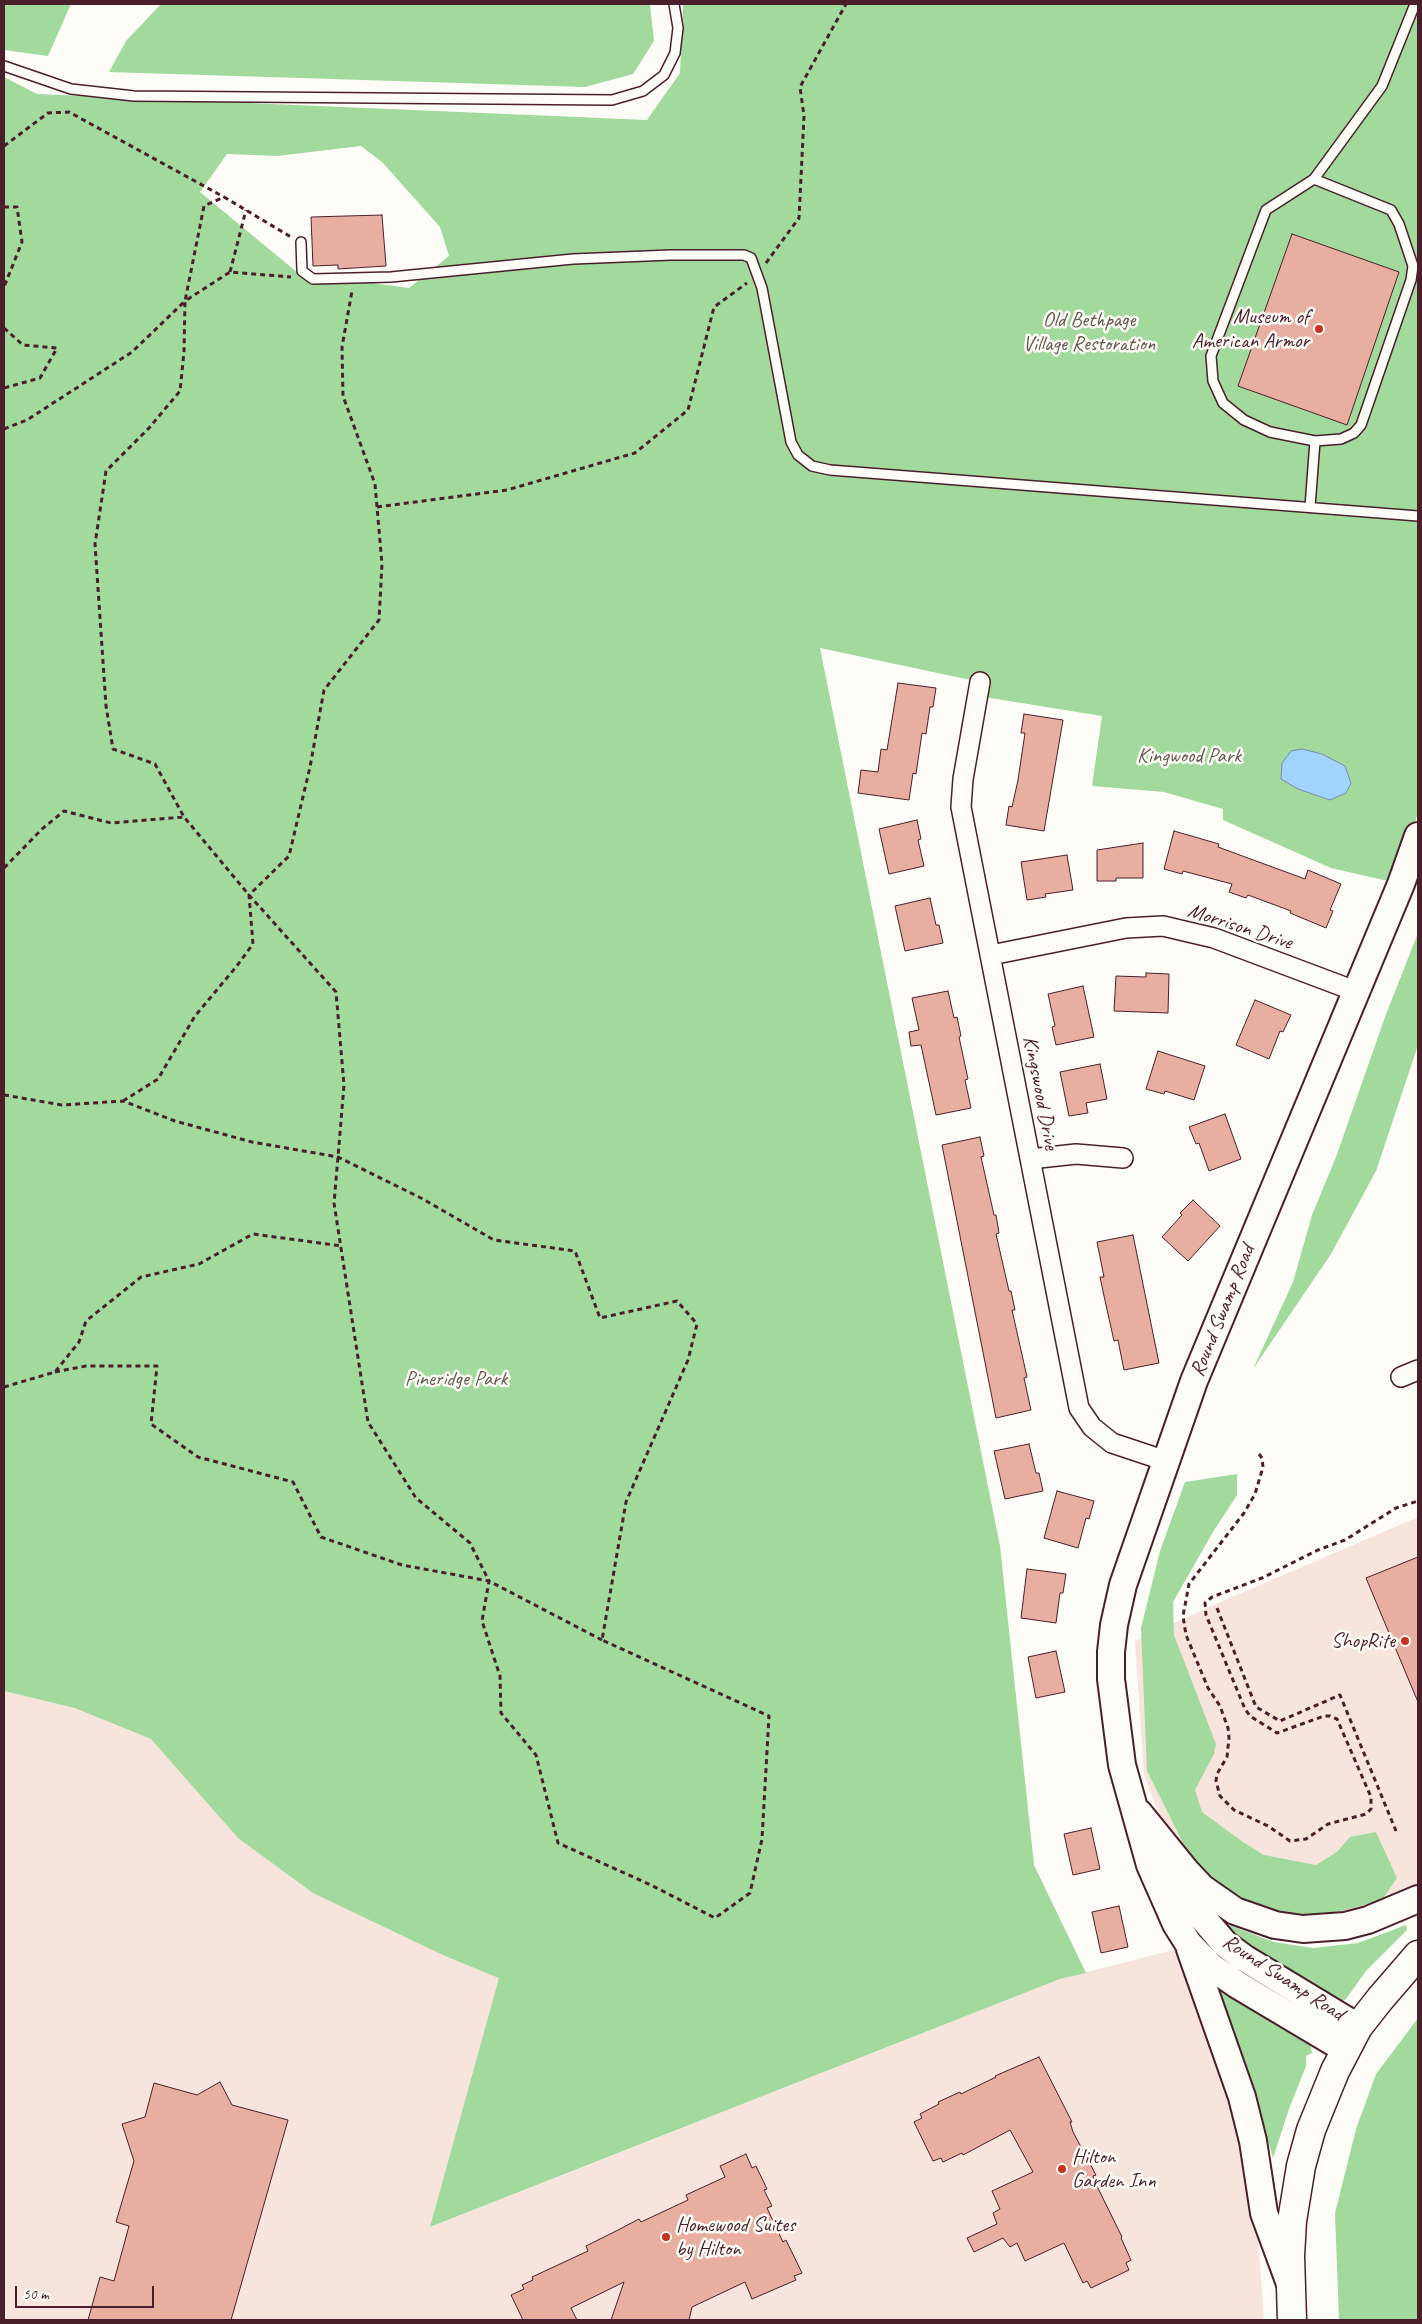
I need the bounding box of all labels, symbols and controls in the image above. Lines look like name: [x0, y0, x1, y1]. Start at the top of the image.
place label: Museum of American Armor: [1192, 304, 1309, 354]
park label: Old Bethpage Village Restoration: [1023, 307, 1155, 357]
marker: Museum of American Armor: [1313, 323, 1325, 335]
park label: Kingwood Park: [1137, 743, 1241, 769]
street label: Morrison Drive: [1185, 898, 1295, 956]
street label: Kingswood Drive: [1017, 1034, 1063, 1152]
street label: Round Swamp Road: [1185, 1242, 1261, 1380]
park label: Pineridge Park: [405, 1366, 507, 1392]
place label: ShopRite: [1331, 1628, 1395, 1654]
marker: ShopRite: [1399, 1635, 1411, 1647]
street label: Round Swamp Road: [1218, 1929, 1348, 2027]
place label: Hilton Garden Inn: [1072, 2144, 1156, 2194]
marker: Hilton Garden Inn: [1056, 2163, 1068, 2175]
place label: Homewood Suites by Hilton: [676, 2212, 795, 2262]
marker: Homewood Suites by Hilton: [660, 2231, 672, 2243]
scale bar: [18, 2276, 156, 2308]
text: 50 m: [23, 2285, 49, 2304]

